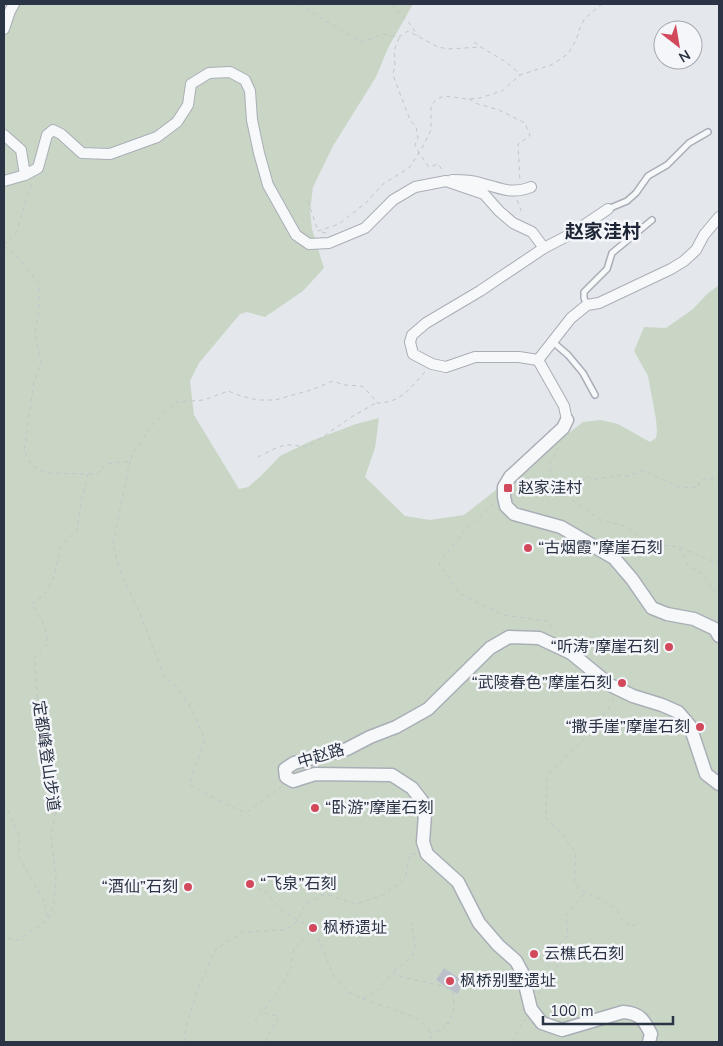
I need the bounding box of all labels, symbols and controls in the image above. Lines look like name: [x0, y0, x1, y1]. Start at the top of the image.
north arrow: [653, 20, 703, 70]
text: N: [675, 45, 694, 67]
district label: 赵家洼村: [565, 219, 641, 245]
place label: 赵家洼村: [518, 477, 582, 499]
marker: 赵家洼村: [502, 482, 514, 494]
place label: “古烟霞”摩崖石刻: [538, 537, 663, 559]
marker: “古烟霞”摩崖石刻: [522, 542, 534, 554]
place label: “听涛”摩崖石刻: [550, 636, 659, 658]
marker: “听涛”摩崖石刻: [663, 641, 675, 653]
place label: “武陵春色”摩崖石刻: [471, 672, 612, 694]
marker: “武陵春色”摩崖石刻: [616, 677, 628, 689]
street label: 定都峰登山步道: [27, 699, 65, 813]
place label: “撒手崖”摩崖石刻: [565, 716, 690, 738]
marker: “撒手崖”摩崖石刻: [694, 721, 706, 733]
street label: 中赵路: [295, 738, 347, 774]
place label: “卧游”摩崖石刻: [325, 797, 434, 819]
marker: “卧游”摩崖石刻: [309, 802, 321, 814]
place label: “飞泉”石刻: [260, 873, 337, 895]
place label: “酒仙”石刻: [101, 876, 178, 898]
marker: “飞泉”石刻: [244, 878, 256, 890]
marker: “酒仙”石刻: [182, 881, 194, 893]
place label: 枫桥遗址: [323, 917, 387, 939]
marker: 枫桥遗址: [307, 922, 319, 934]
place label: 云樵氏石刻: [544, 943, 624, 965]
marker: 云樵氏石刻: [528, 948, 540, 960]
place label: 枫桥别墅遗址: [460, 970, 556, 992]
marker: 枫桥别墅遗址: [444, 975, 456, 987]
scale bar: [543, 994, 673, 1026]
text: 100 m: [550, 1001, 594, 1021]

